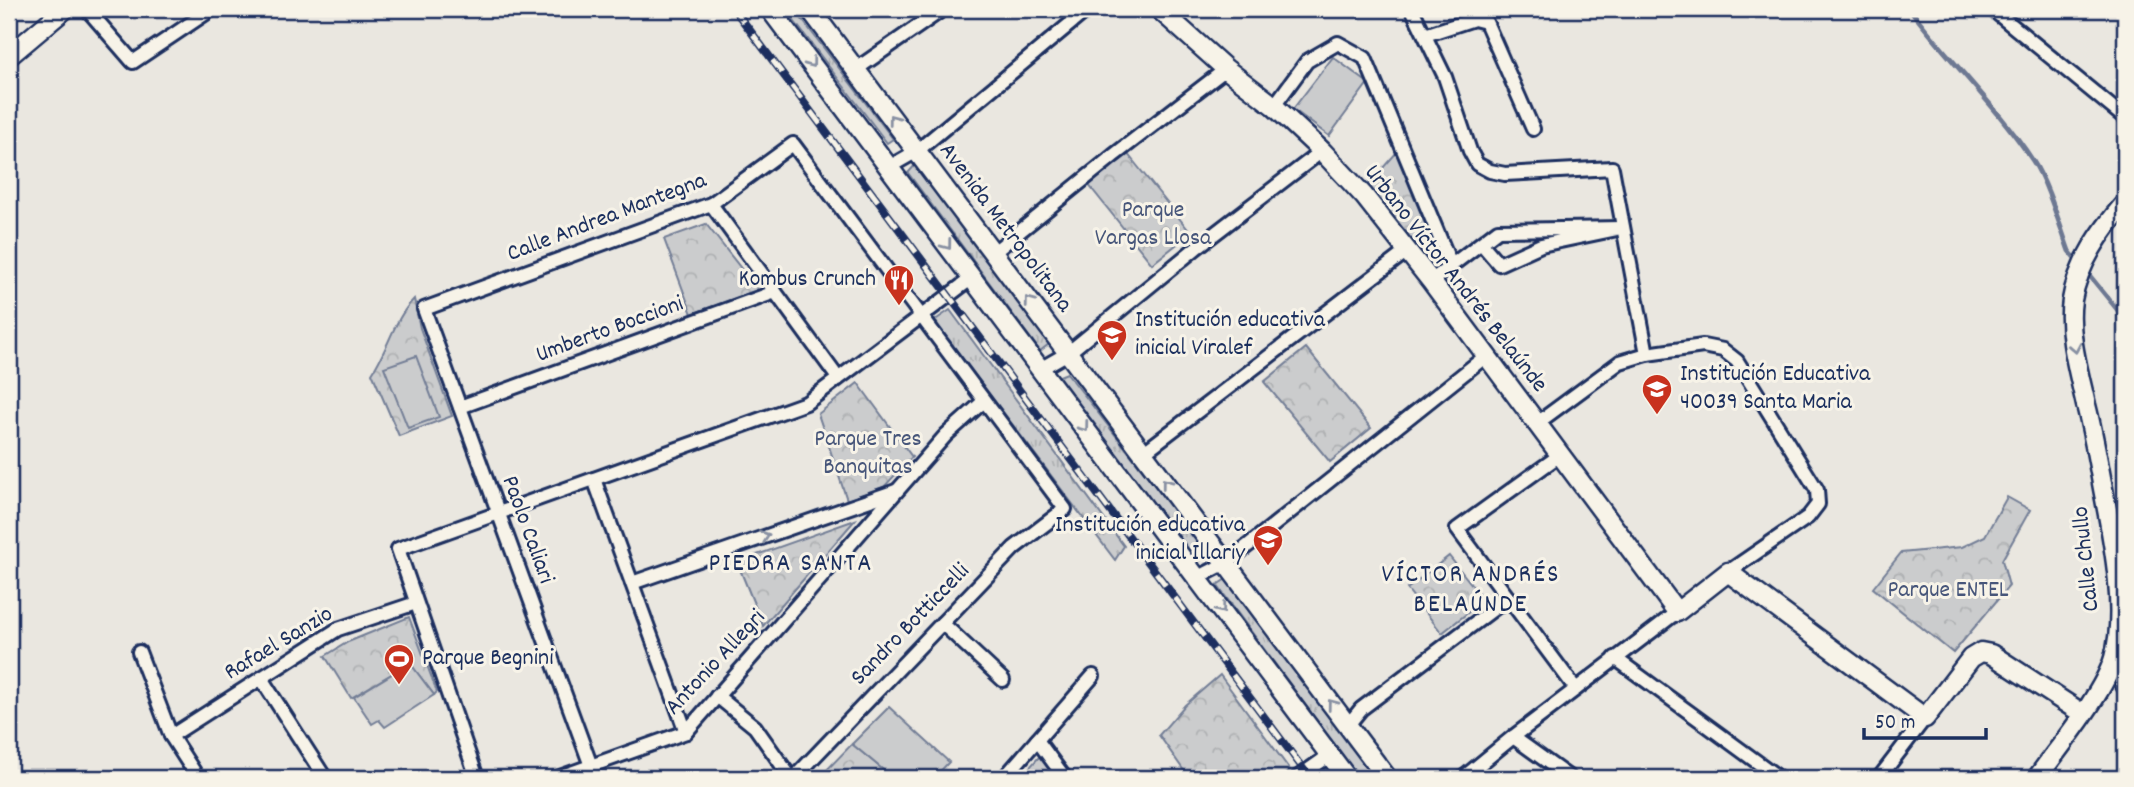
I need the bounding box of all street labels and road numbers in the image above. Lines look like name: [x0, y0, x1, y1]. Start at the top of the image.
street label: Avenida Metropolitana: [930, 136, 1081, 320]
street label: Urbano Víctor Andrés Belaúnde: [1355, 158, 1555, 400]
street label: Calle Andrea Mantegna: [502, 164, 712, 272]
street label: Umberto Boccioni: [531, 288, 689, 372]
street label: Paolo Caliari: [492, 471, 562, 589]
street label: Calle Chullo: [2065, 505, 2109, 613]
street label: Sandro Botticcelli: [844, 556, 978, 694]
street label: Rafael Sanzio: [218, 598, 340, 690]
street label: Antonio Allegri: [658, 602, 774, 724]

